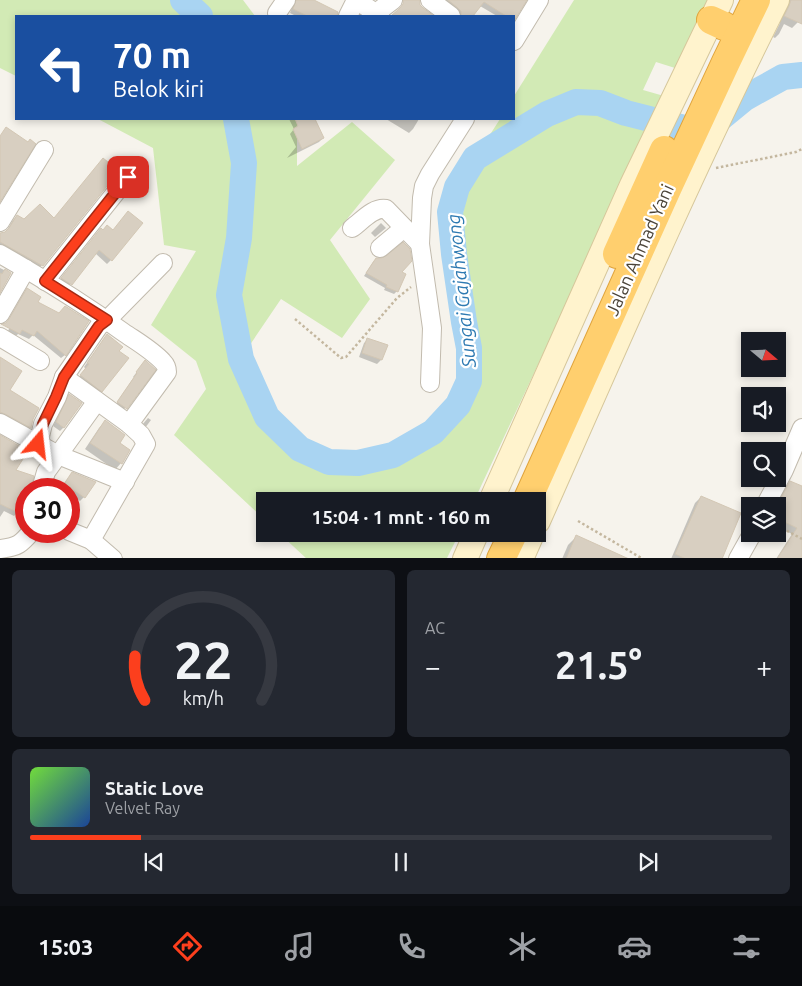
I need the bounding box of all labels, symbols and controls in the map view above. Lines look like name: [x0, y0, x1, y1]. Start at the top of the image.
icon: left: [30, 35, 95, 100]
text: 70 m: [113, 35, 191, 75]
text: Belok kiri: [113, 76, 204, 101]
pin: [107, 156, 149, 198]
icon: arrive: [114, 163, 142, 191]
street label: Jalan Ahmad Yani: [601, 181, 677, 318]
water label: Sungai Gajahwong: [442, 213, 480, 370]
north arrow: [741, 332, 786, 378]
map controls: [741, 332, 786, 542]
button: sound: [741, 387, 786, 432]
position arrow: [11, 417, 63, 469]
button: search: [741, 442, 786, 487]
speed limit sign: 30: [15, 478, 80, 543]
button: layers: [741, 497, 786, 542]
text: 15:04 · 1 mnt · 160 m: [312, 506, 490, 528]
text: AC: [425, 619, 445, 637]
text: 22: [174, 631, 233, 689]
text: 21.5°: [555, 644, 642, 686]
text: −: [425, 651, 441, 682]
text: +: [756, 651, 772, 682]
text: km/h: [183, 688, 224, 708]
text: Static Love: [105, 777, 204, 799]
text: Velvet Ray: [105, 799, 180, 817]
icon: previous: [140, 848, 168, 876]
icon: pause: [387, 848, 415, 876]
icon: next: [634, 848, 662, 876]
icon: directions: [170, 929, 205, 964]
icon: music: [282, 929, 317, 964]
icon: phone: [394, 929, 429, 964]
icon: climate: [505, 929, 540, 964]
icon: car: [617, 929, 652, 964]
icon: filters: [729, 929, 764, 964]
text: 15:03: [38, 934, 93, 959]

